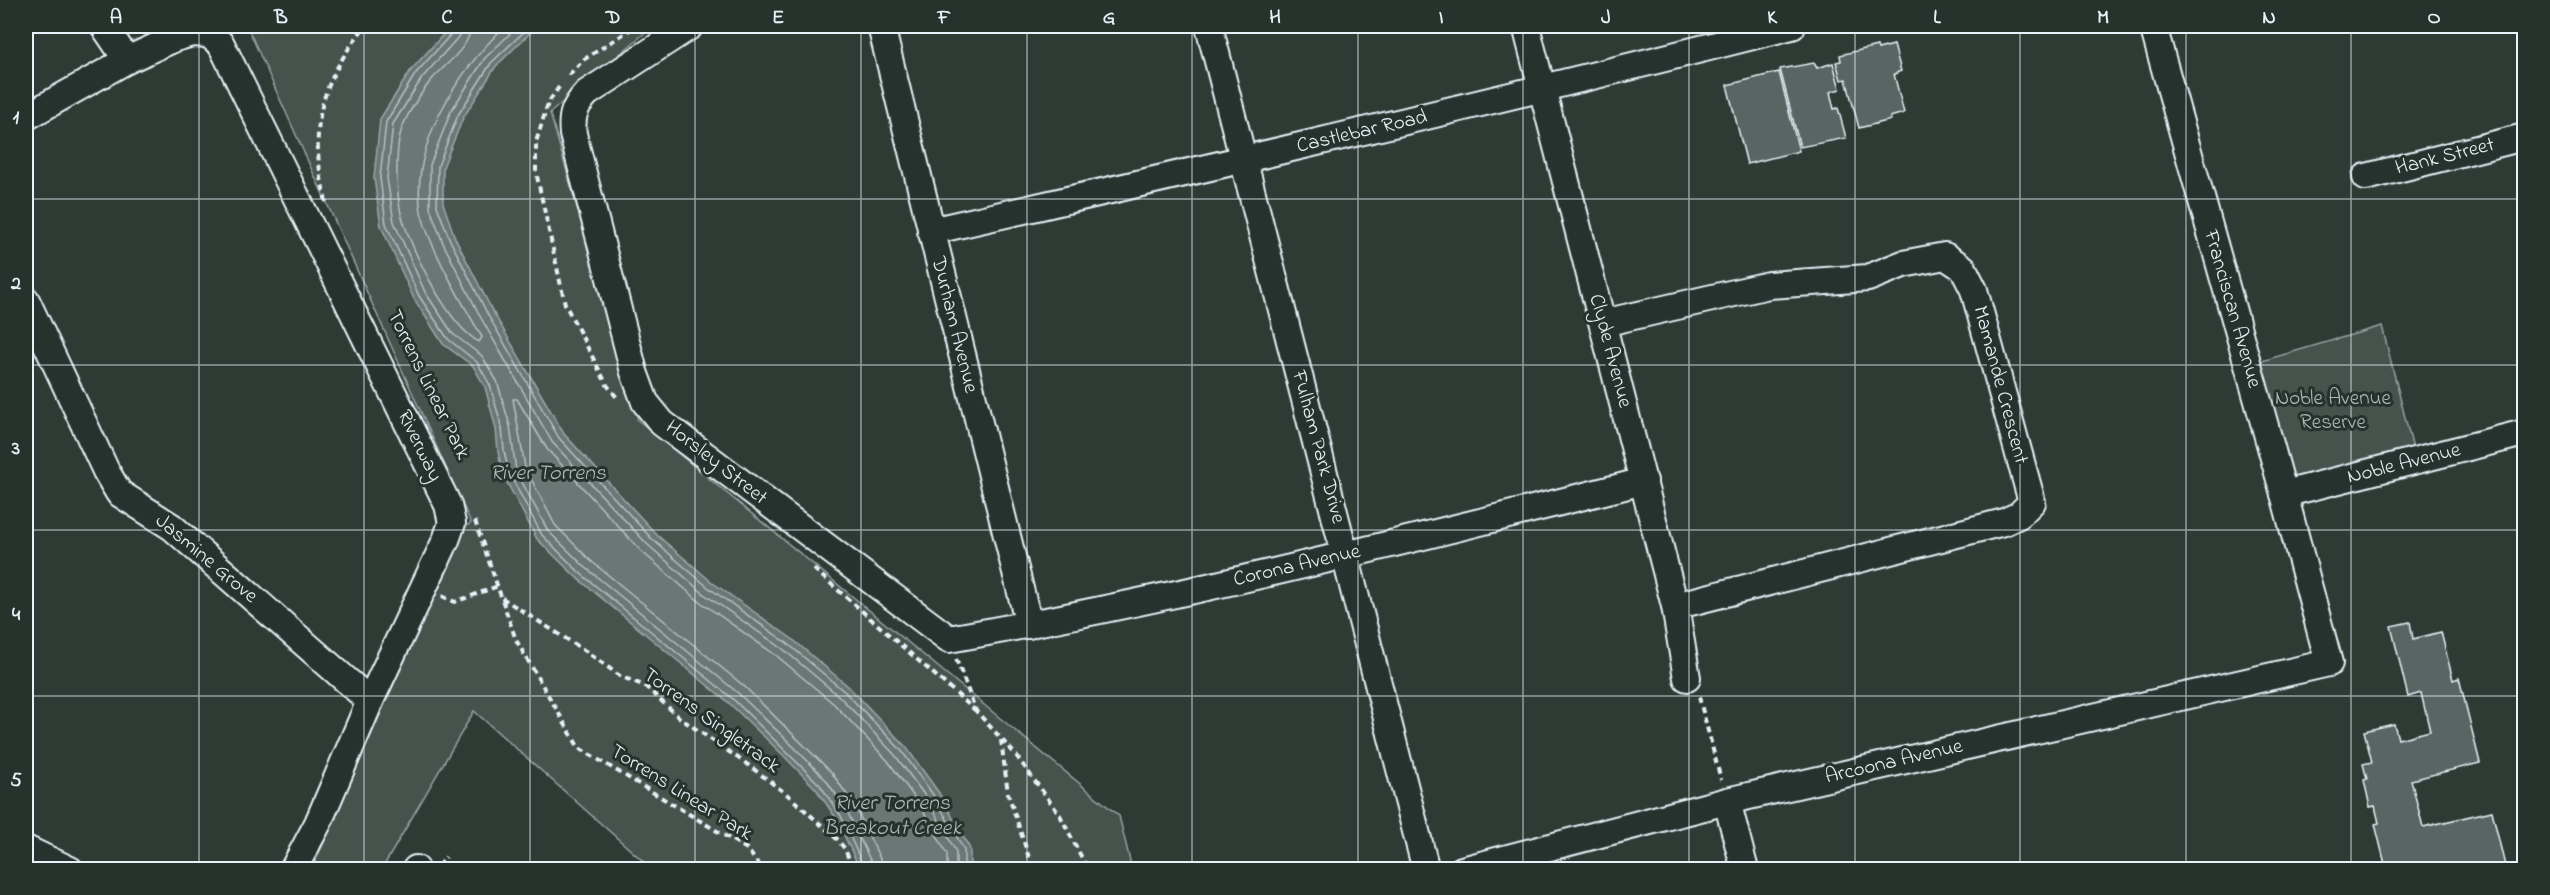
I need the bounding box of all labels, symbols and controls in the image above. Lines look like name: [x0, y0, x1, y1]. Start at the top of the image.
text: A: [110, 4, 122, 33]
text: B: [273, 4, 288, 33]
text: C: [442, 4, 453, 33]
text: D: [605, 4, 620, 33]
text: E: [772, 4, 784, 33]
text: F: [937, 4, 951, 33]
text: G: [1103, 4, 1116, 33]
text: H: [1269, 4, 1281, 33]
text: I: [1439, 4, 1444, 33]
text: J: [1601, 4, 1611, 33]
text: K: [1767, 4, 1778, 33]
text: L: [1933, 4, 1941, 33]
text: M: [2097, 4, 2109, 33]
text: N: [2262, 4, 2276, 33]
text: O: [2427, 4, 2441, 33]
street label: Castlebar Road: [1294, 102, 1431, 162]
text: 1: [13, 104, 20, 133]
street label: Hank Street: [2392, 130, 2498, 184]
street label: Franciscan Avenue: [2195, 226, 2269, 392]
street label: Durham Avenue: [922, 253, 986, 397]
text: 2: [10, 270, 21, 299]
street label: Clyde Avenue: [1578, 291, 1640, 412]
street label: Mamande Crescent: [1964, 302, 2036, 468]
street label: Torrens Linear Park: [379, 305, 478, 466]
street label: Fulham Park Drive: [1283, 366, 1353, 528]
park label: Noble Avenue Reserve: [2275, 384, 2392, 438]
street label: Riverway: [387, 405, 449, 488]
street label: Horsley Street: [657, 413, 774, 514]
text: 3: [11, 435, 20, 464]
street label: Noble Avenue: [2344, 435, 2464, 493]
water label: River Torrens: [490, 458, 607, 490]
street label: Jasmine Grove: [148, 507, 264, 611]
street label: Corona Avenue: [1230, 537, 1364, 595]
text: 4: [12, 601, 21, 630]
street label: Torrens Singletrack: [635, 661, 787, 783]
street label: Arcoona Avenue: [1822, 731, 1966, 792]
street label: Torrens Linear Park: [604, 737, 759, 849]
text: 5: [10, 767, 22, 796]
water label: River Torrens Breakout Creek: [823, 788, 962, 845]

